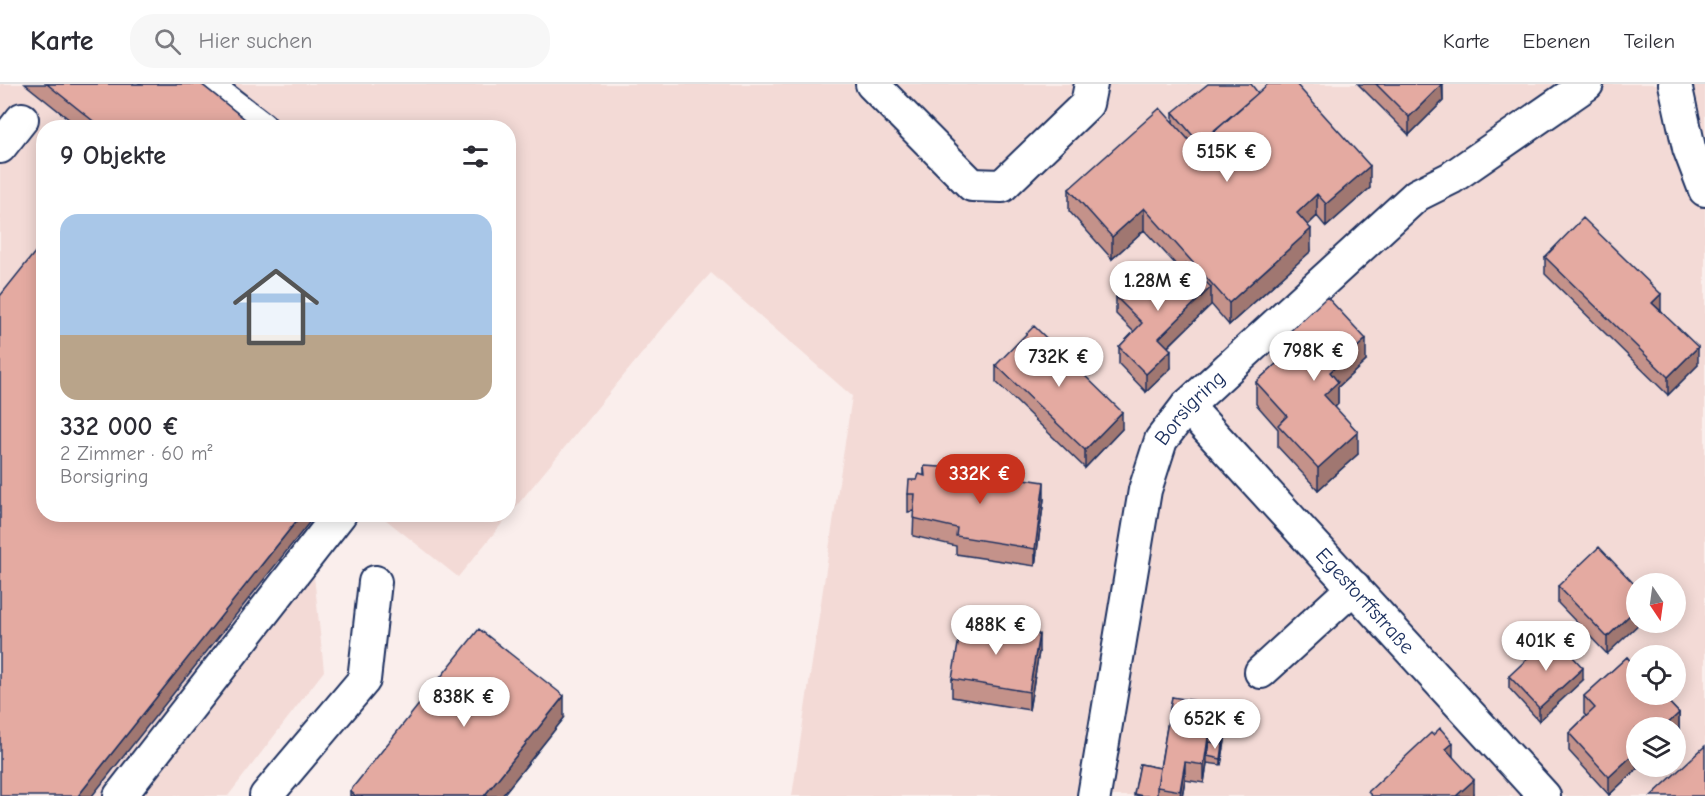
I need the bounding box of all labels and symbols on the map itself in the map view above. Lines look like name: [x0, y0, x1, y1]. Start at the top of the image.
pin: 515K €: [1178, 132, 1276, 183]
pin: 1.28M €: [1103, 261, 1213, 312]
pin: 798K €: [1265, 331, 1363, 382]
pin: 732K €: [1010, 337, 1108, 388]
street label: Borsigring: [1149, 365, 1230, 450]
pin: 332K €: [931, 454, 1029, 505]
street label: Egestorffstraße: [1311, 543, 1420, 659]
north arrow: [1626, 573, 1686, 633]
pin: 488K €: [947, 605, 1045, 656]
pin: 401K €: [1497, 621, 1595, 672]
pin: 838K €: [415, 677, 513, 728]
pin: 652K €: [1166, 699, 1264, 750]

